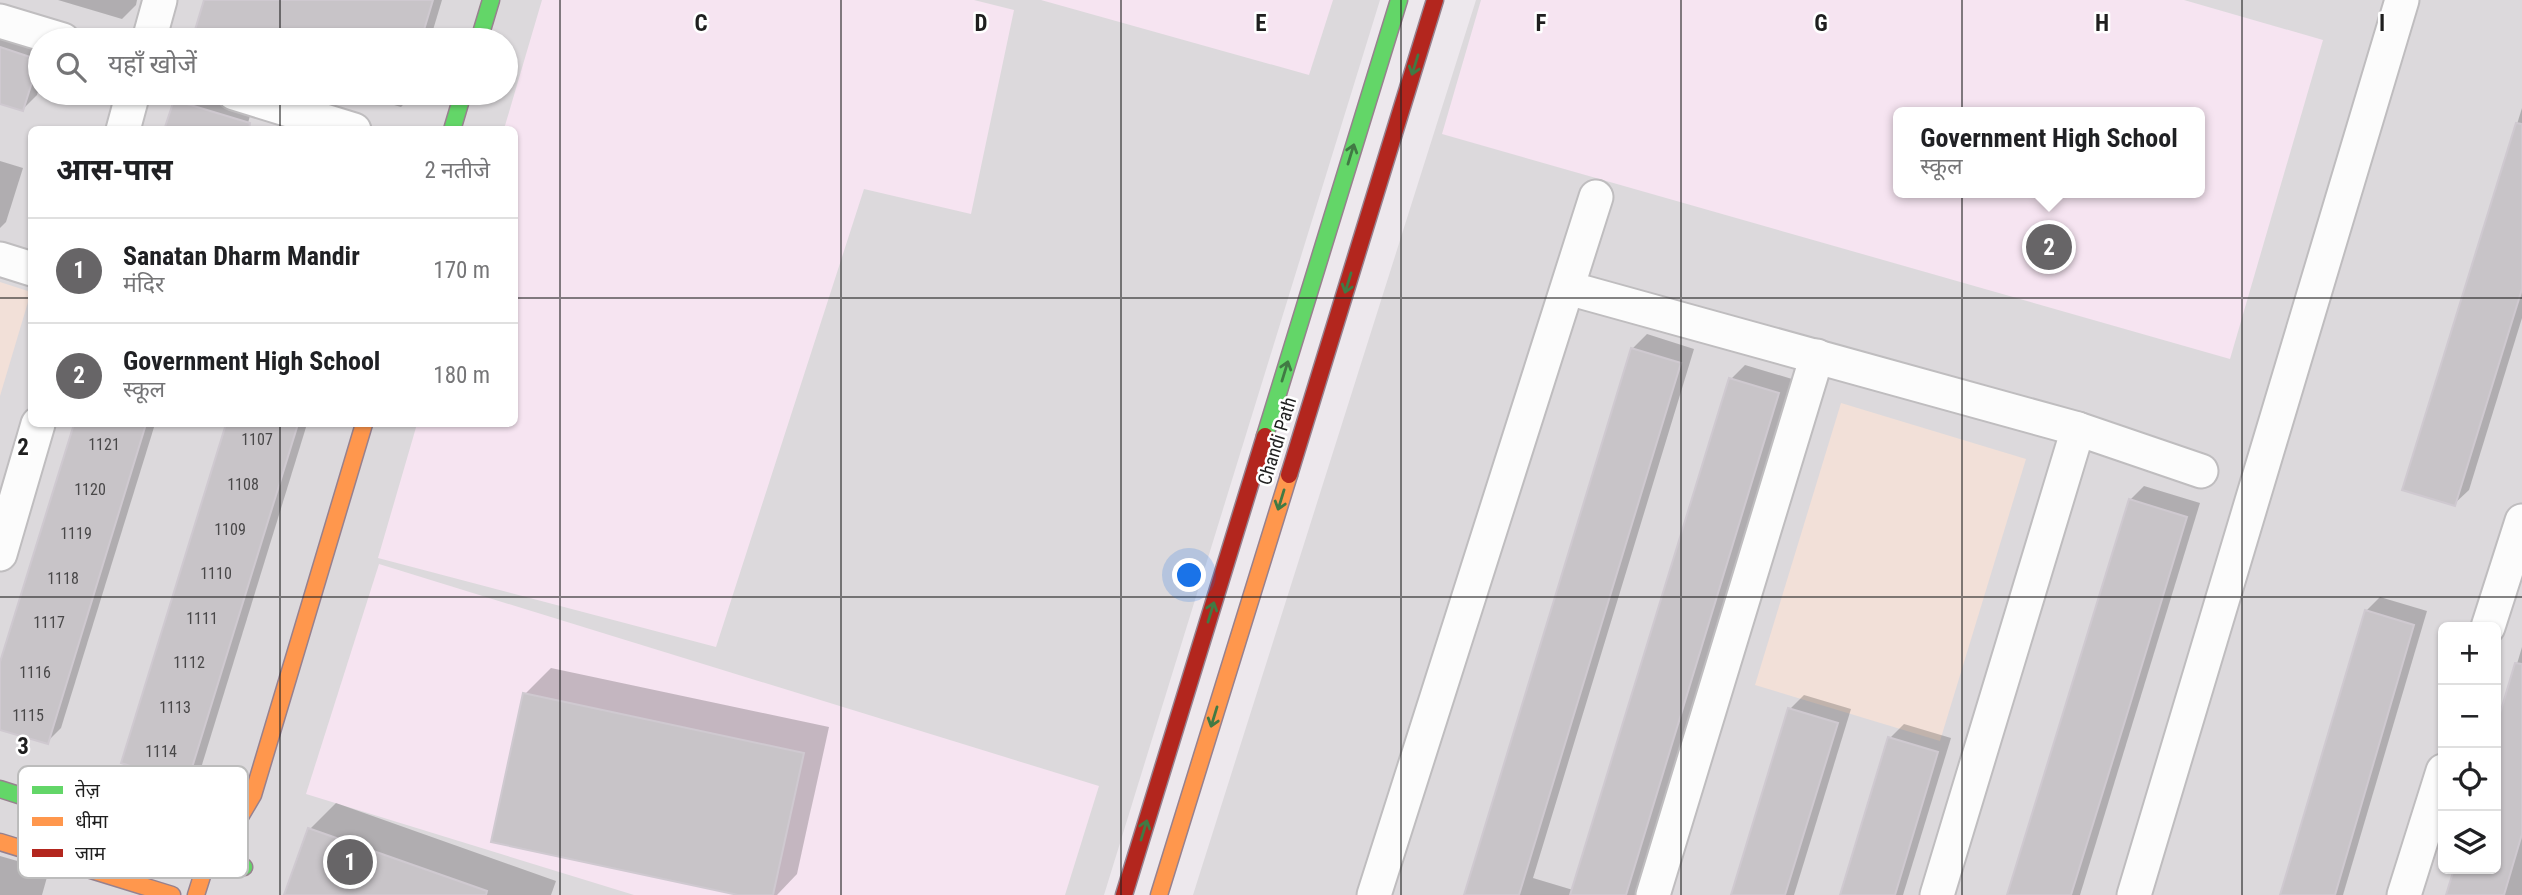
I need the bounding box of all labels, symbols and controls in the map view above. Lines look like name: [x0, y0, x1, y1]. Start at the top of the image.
text: C: [694, 10, 708, 37]
text: D: [975, 10, 988, 37]
text: E: [1255, 10, 1267, 37]
text: F: [1536, 10, 1547, 37]
text: G: [1814, 10, 1828, 37]
text: H: [2095, 10, 2109, 37]
text: I: [2379, 10, 2385, 37]
search box: [28, 28, 518, 105]
icon: search: [52, 48, 90, 86]
text: यहाँ खोजें: [108, 49, 197, 79]
one-way arrow: [1408, 54, 1421, 76]
popup: [1893, 107, 2205, 198]
text: Government High School: [1920, 123, 2178, 153]
one-way arrow: [1346, 143, 1359, 165]
text: आस-पास: [56, 152, 173, 187]
text: स्कूल: [1920, 153, 1963, 180]
text: 2 नतीजे: [424, 157, 490, 184]
pin: 2: [2026, 221, 2072, 273]
text: Sanatan Dharm Mandir: [123, 241, 360, 271]
text: 1: [73, 257, 85, 284]
text: 170 m: [433, 257, 490, 284]
text: मंदिर: [123, 271, 164, 298]
one-way arrow: [1341, 271, 1353, 293]
text: Government High School: [123, 346, 380, 376]
one-way arrow: [1279, 361, 1292, 383]
text: 2: [73, 362, 85, 389]
text: 180 m: [433, 362, 490, 389]
text: स्कूल: [123, 376, 165, 403]
street label: Chandi Path: [1253, 394, 1301, 488]
house number: 1107: [241, 430, 273, 449]
text: 2: [17, 434, 29, 461]
house number: 1121: [88, 435, 120, 454]
house number: 1108: [227, 475, 259, 494]
house number: 1120: [74, 480, 106, 499]
one-way arrow: [1273, 489, 1286, 511]
house number: 1109: [214, 520, 246, 539]
house number: 1119: [60, 524, 92, 543]
your location: [1172, 558, 1206, 592]
house number: 1110: [200, 564, 232, 583]
house number: 1118: [47, 569, 79, 588]
one-way arrow: [1205, 602, 1218, 624]
house number: 1111: [186, 609, 218, 628]
house number: 1117: [33, 613, 65, 632]
map controls: [2438, 622, 2501, 874]
button: +: [2438, 622, 2501, 685]
house number: 1112: [173, 653, 205, 672]
house number: 1116: [19, 663, 51, 682]
button: −: [2438, 685, 2501, 748]
house number: 1113: [159, 698, 191, 717]
house number: 1115: [12, 706, 44, 725]
one-way arrow: [1206, 706, 1219, 728]
text: 3: [17, 733, 29, 760]
house number: 1114: [145, 742, 177, 761]
button: locate: [2438, 748, 2501, 811]
legend: [18, 766, 248, 878]
text: तेज़: [75, 779, 101, 802]
text: धीमा: [75, 810, 109, 833]
button: layers: [2438, 811, 2501, 874]
one-way arrow: [1138, 819, 1151, 841]
pin: 1: [327, 836, 373, 888]
text: जाम: [75, 842, 106, 865]

